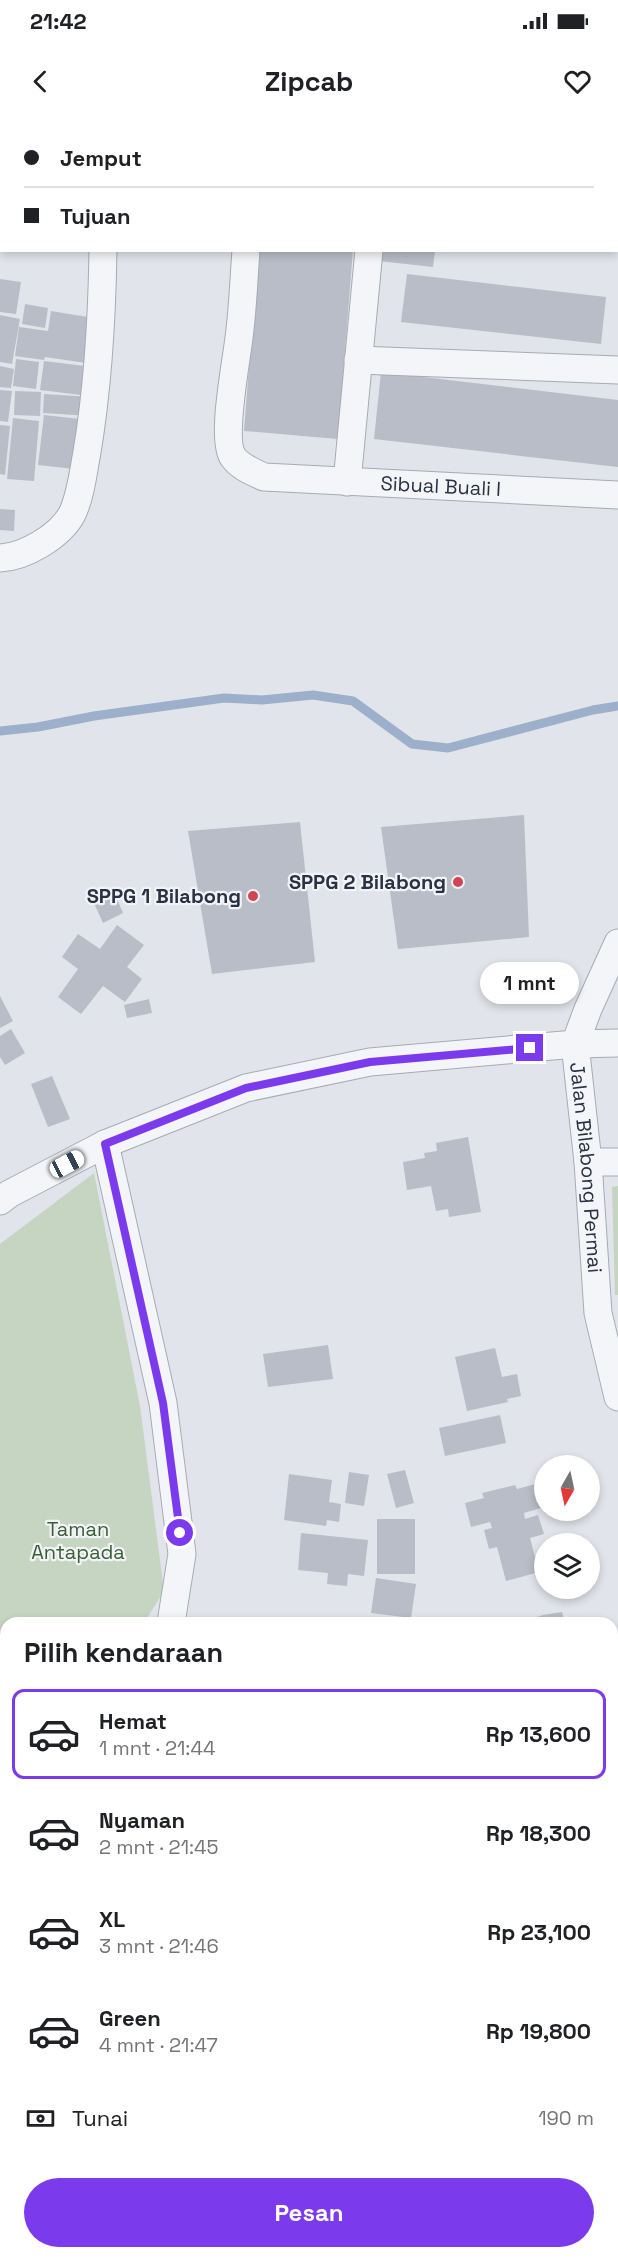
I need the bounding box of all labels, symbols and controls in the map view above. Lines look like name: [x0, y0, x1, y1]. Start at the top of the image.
text: 21:42: [30, 7, 87, 35]
text: Zipcab: [265, 64, 353, 99]
icon: back: [24, 65, 57, 98]
icon: heart: [561, 65, 594, 98]
text: Jemput: [60, 144, 142, 172]
text: Tujuan: [60, 202, 131, 230]
street label: Sibual Buali I: [380, 470, 502, 502]
place label: SPPG 2 Bilabong: [289, 869, 446, 895]
marker: SPPG 2 Bilabong: [451, 875, 465, 889]
place label: SPPG 1 Bilabong: [87, 883, 241, 909]
marker: SPPG 1 Bilabong: [246, 889, 260, 903]
callout: 1 mnt: [480, 961, 580, 1003]
text: 1 mnt: [503, 970, 556, 996]
route end: [516, 1034, 543, 1061]
street label: Jalan Bilabong Permai: [564, 1061, 608, 1274]
car: [47, 1148, 87, 1180]
north arrow: [534, 1455, 600, 1521]
map controls: [534, 1455, 600, 1599]
park label: Taman Antapada: [31, 1516, 125, 1565]
route start: [166, 1519, 193, 1546]
button: layers: [534, 1533, 600, 1599]
text: Pilih kendaraan: [24, 1635, 223, 1670]
icon: car: [27, 1707, 81, 1761]
text: Hemat: [99, 1707, 167, 1735]
text: Rp 13,600: [486, 1720, 591, 1748]
text: 1 mnt · 21:44: [99, 1735, 215, 1761]
icon: car: [27, 1806, 81, 1860]
text: Nyaman: [99, 1806, 185, 1834]
text: Rp 18,300: [486, 1819, 591, 1847]
text: 2 mnt · 21:45: [99, 1834, 219, 1860]
icon: car: [27, 1905, 81, 1959]
text: XL: [99, 1905, 125, 1933]
text: Rp 23,100: [487, 1918, 591, 1946]
text: 3 mnt · 21:46: [99, 1933, 219, 1959]
icon: car: [27, 2004, 81, 2058]
text: Green: [99, 2004, 161, 2032]
text: Rp 19,800: [486, 2017, 591, 2045]
text: 4 mnt · 21:47: [99, 2032, 218, 2058]
icon: cash: [24, 2102, 57, 2135]
text: Tunai: [72, 2104, 128, 2132]
text: 190 m: [538, 2105, 594, 2131]
button: Pesan: [24, 2178, 594, 2247]

